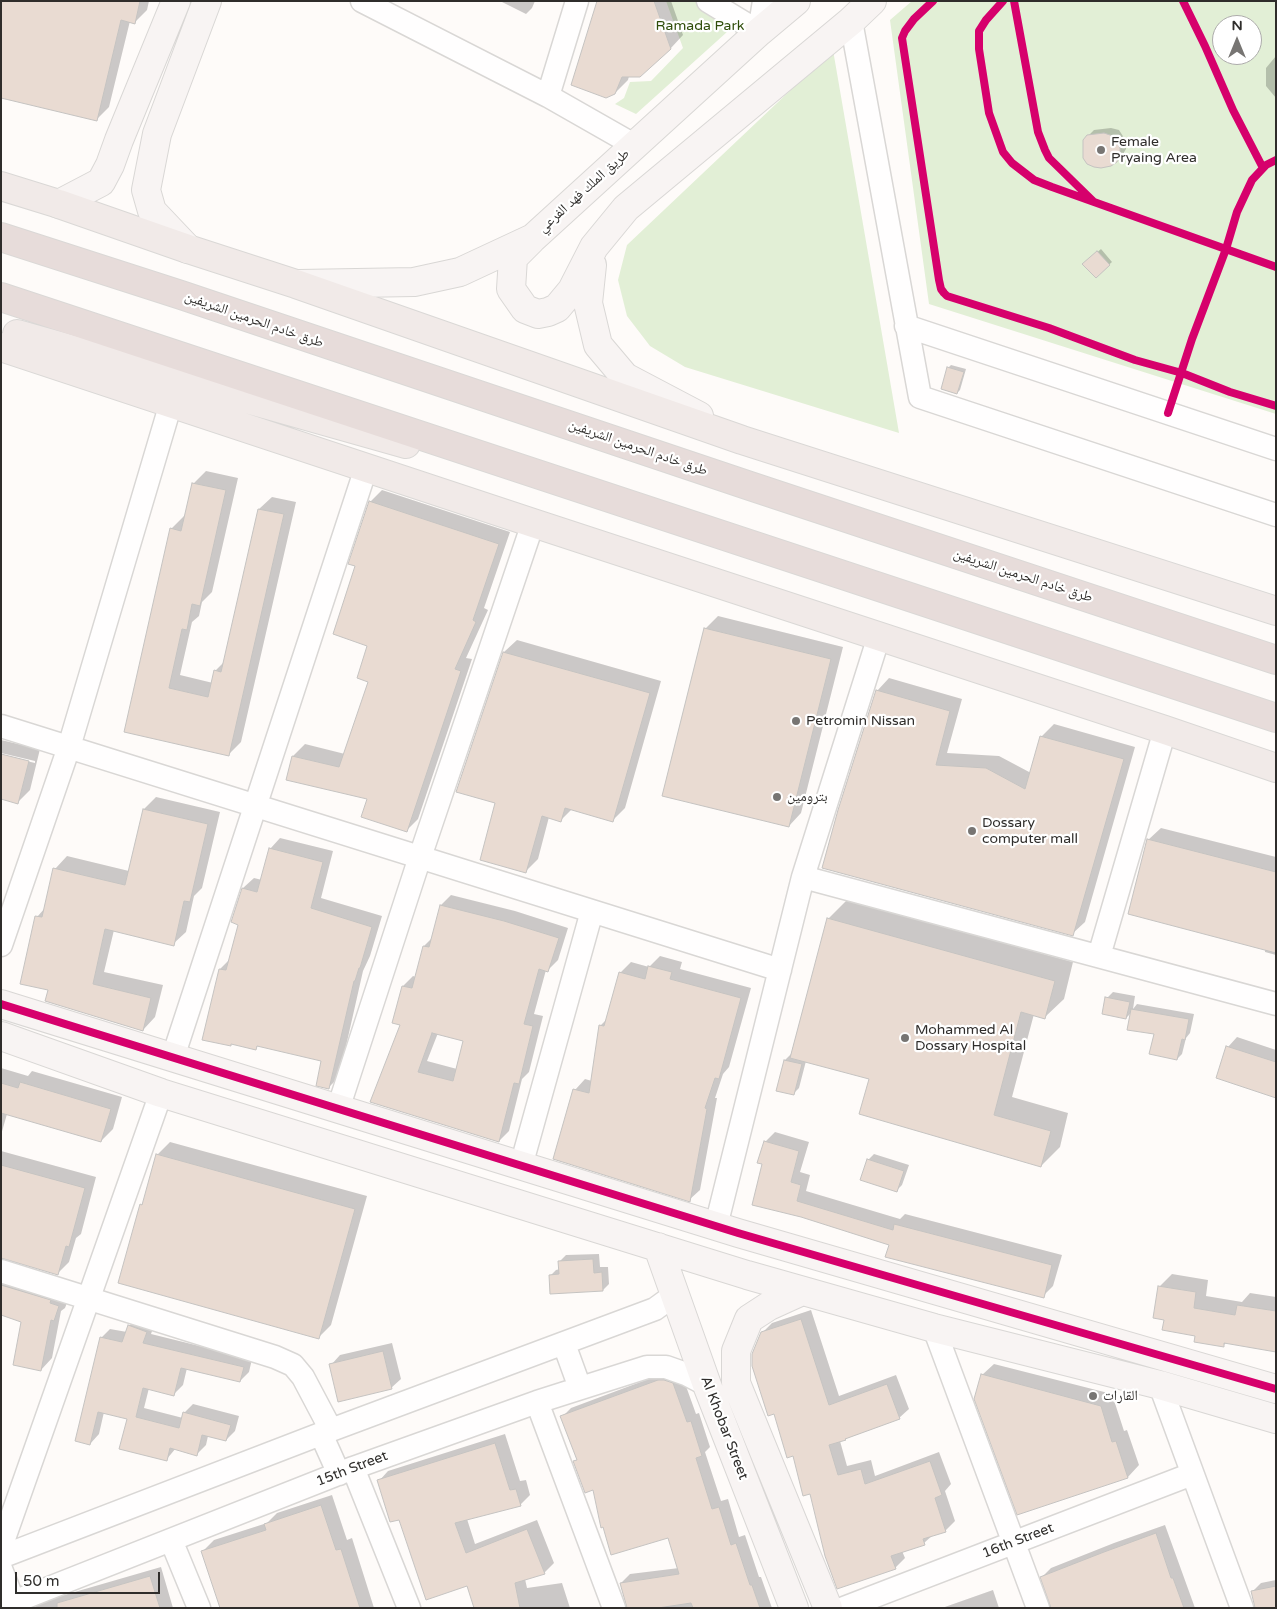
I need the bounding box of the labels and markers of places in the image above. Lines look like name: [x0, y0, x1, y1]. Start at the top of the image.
place label: Female Pryaing Area: [1111, 134, 1197, 166]
marker: Female Pryaing Area: [1095, 144, 1107, 156]
place label: Petromin Nissan: [806, 713, 915, 729]
marker: Petromin Nissan: [790, 715, 802, 727]
place label: بترومين: [787, 789, 828, 805]
marker: بترومين: [771, 791, 783, 803]
place label: Dossary computer mall: [982, 815, 1078, 848]
marker: Dossary computer mall: [966, 825, 978, 837]
place label: Mohammed Al Dossary Hospital: [915, 1022, 1026, 1054]
marker: Mohammed Al Dossary Hospital: [899, 1032, 911, 1044]
place label: القارات: [1103, 1388, 1138, 1404]
marker: القارات: [1087, 1390, 1099, 1402]

